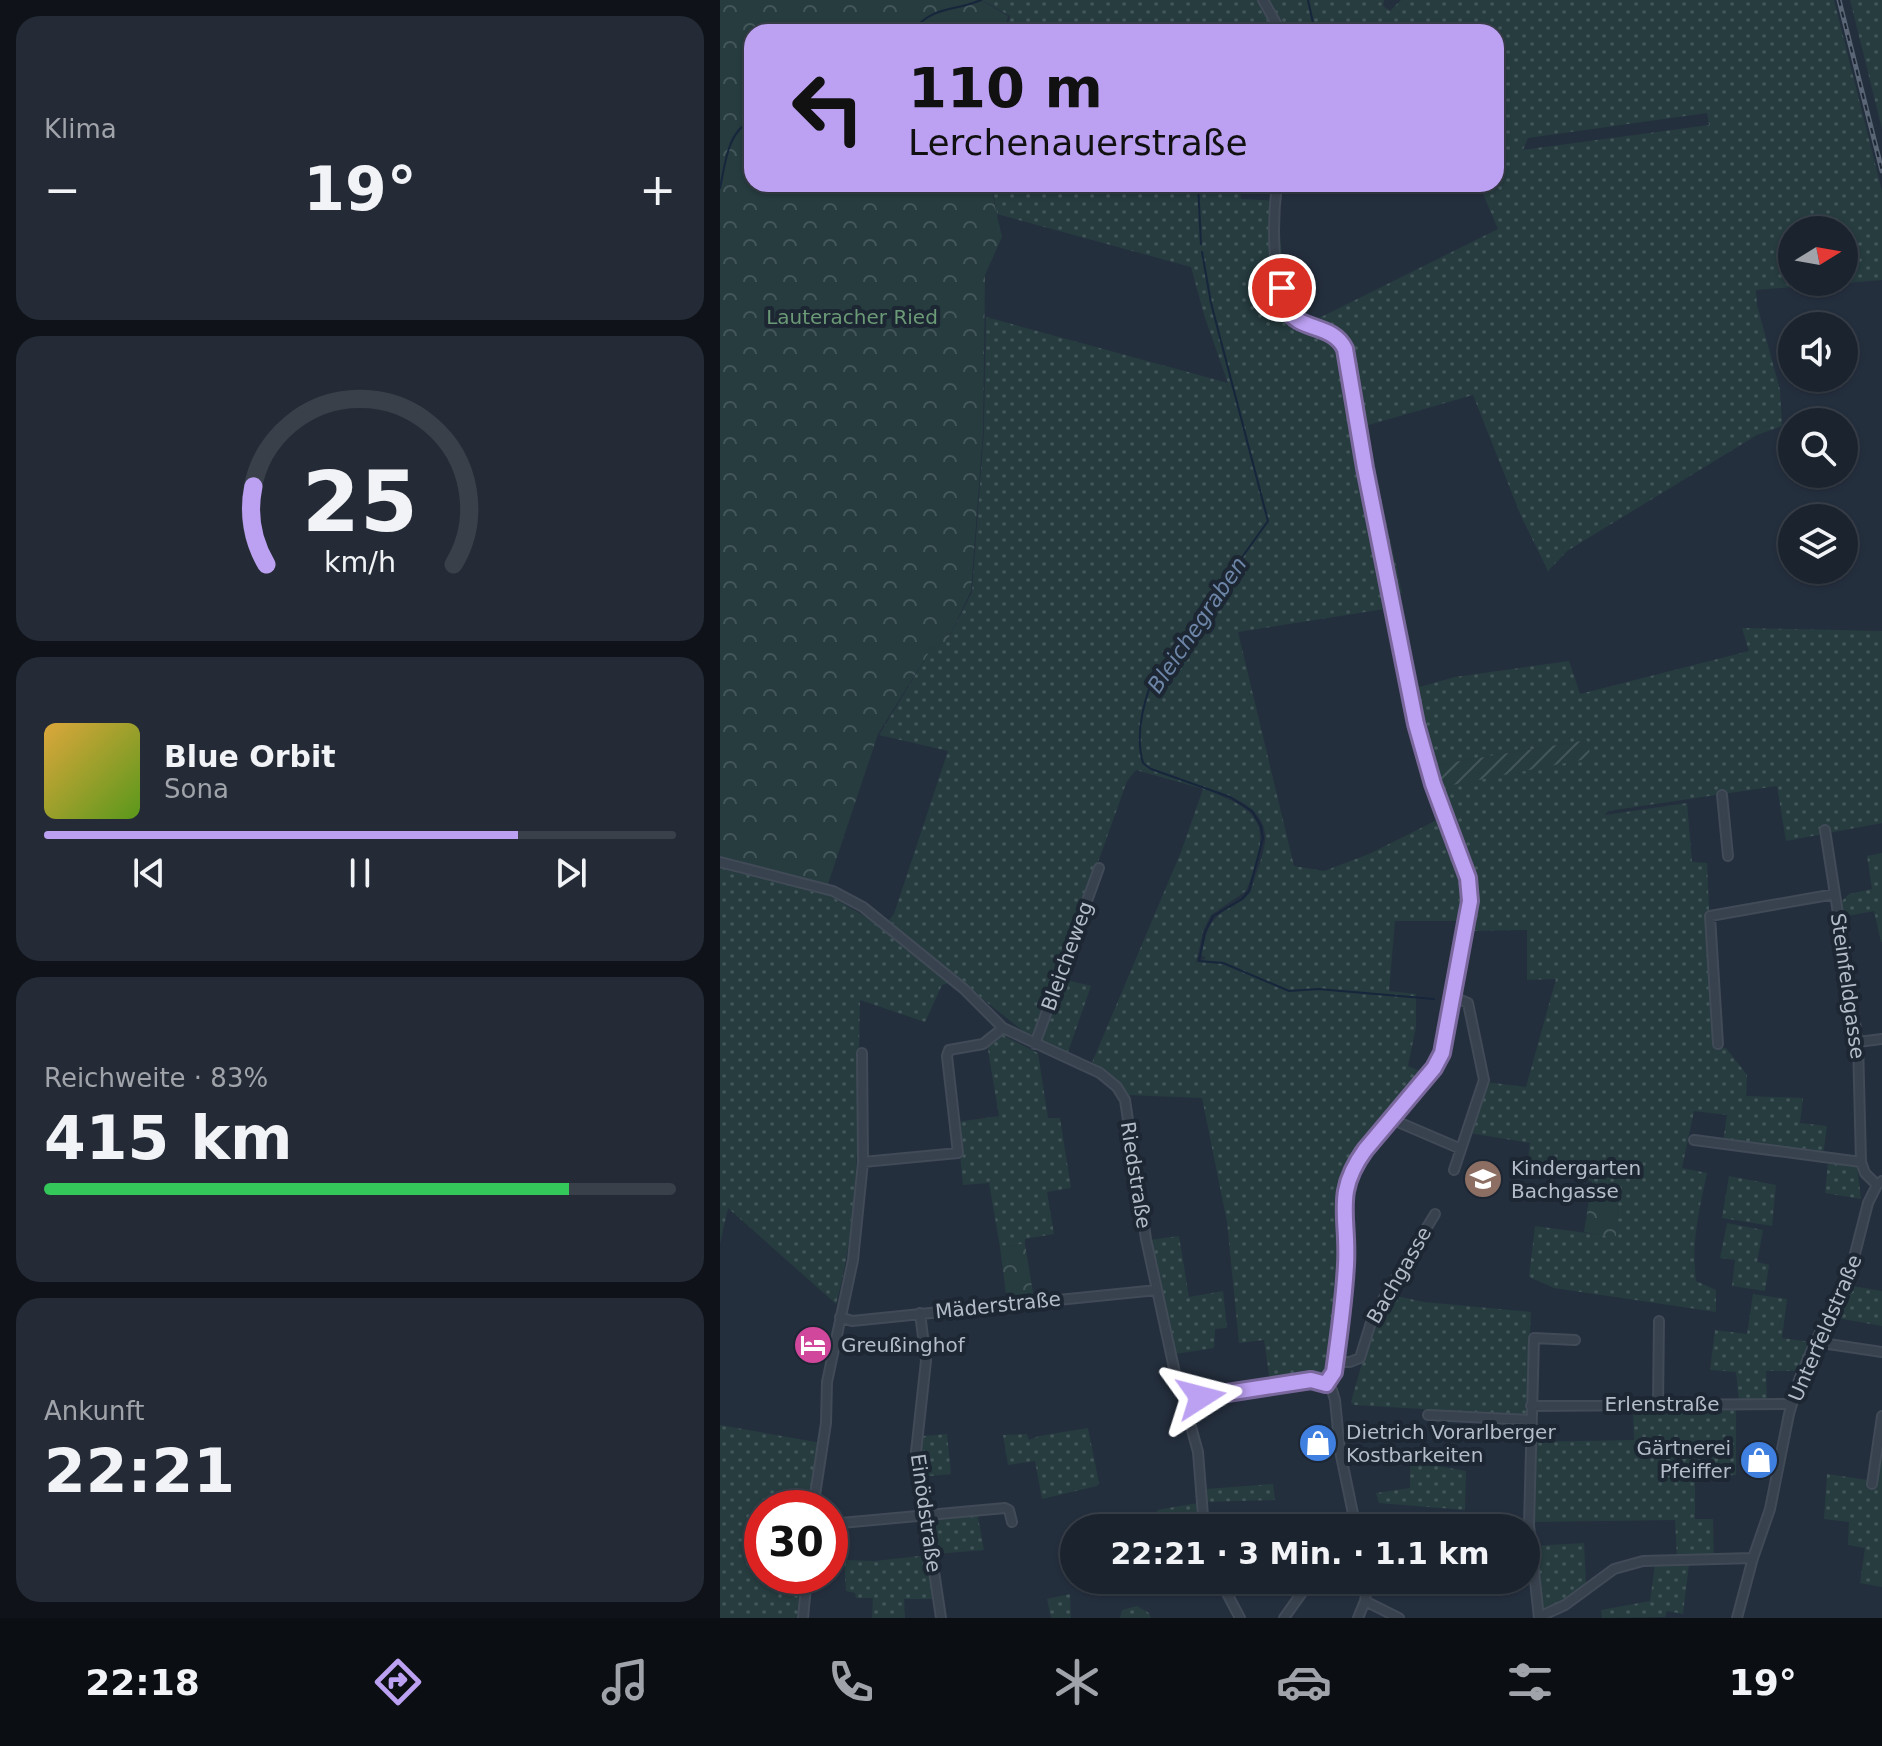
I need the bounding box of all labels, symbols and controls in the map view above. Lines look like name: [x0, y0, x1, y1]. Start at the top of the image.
text: 110 m: [908, 55, 1103, 120]
icon: left: [776, 56, 880, 160]
text: Klima: [44, 114, 117, 144]
text: Lerchenauerstraße: [908, 122, 1248, 163]
text: 19°: [303, 154, 417, 224]
text: −: [44, 164, 81, 215]
text: +: [639, 164, 676, 215]
north arrow: [1778, 216, 1858, 296]
map controls: [1778, 216, 1858, 584]
pin: [1248, 254, 1316, 322]
icon: arrive: [1260, 266, 1304, 310]
park label: Lauteracher Ried: [766, 305, 938, 329]
button: sound: [1778, 312, 1858, 392]
button: search: [1778, 408, 1858, 488]
text: 25: [302, 453, 418, 550]
button: layers: [1778, 504, 1858, 584]
text: km/h: [324, 545, 396, 579]
water label: Bleichegraben: [1142, 552, 1252, 698]
text: Blue Orbit: [164, 739, 336, 774]
text: Sona: [164, 774, 229, 804]
icon: previous: [127, 851, 171, 895]
icon: pause: [338, 851, 382, 895]
icon: next: [549, 851, 593, 895]
street label: Bleicheweg: [1036, 898, 1098, 1014]
street label: Steinfeldgasse: [1826, 912, 1870, 1060]
text: Reichweite · 83%: [44, 1063, 268, 1093]
text: 415 km: [44, 1103, 293, 1173]
street label: Riedstraße: [1116, 1120, 1156, 1230]
place label: Kindergarten Bachgasse: [1511, 1156, 1641, 1203]
school or university icon: Kindergarten Bachgasse: [1462, 1158, 1504, 1200]
street label: Bachgasse: [1362, 1222, 1436, 1328]
street label: Unterfeldstraße: [1783, 1251, 1867, 1405]
street label: Mäderstraße: [934, 1286, 1062, 1324]
hotel icon: Greußinghof: [792, 1324, 834, 1366]
place label: Greußinghof: [841, 1333, 966, 1357]
position arrow: [1159, 1355, 1243, 1439]
street label: Erlenstraße: [1604, 1392, 1720, 1416]
text: Ankunft: [44, 1396, 144, 1426]
place label: Dietrich Vorarlberger Kostbarkeiten: [1346, 1420, 1556, 1467]
shop icon: Dietrich Vorarlberger Kostbarkeiten: [1297, 1422, 1339, 1464]
text: 22:21: [44, 1436, 235, 1506]
place label: Gärtnerei Pfeiffer: [1637, 1436, 1732, 1483]
shop icon: Gärtnerei Pfeiffer: [1738, 1439, 1780, 1481]
street label: Einödstraße: [906, 1452, 946, 1574]
speed limit sign: 30: [744, 1490, 848, 1594]
text: 22:21 · 3 Min. · 1.1 km: [1110, 1536, 1490, 1571]
icon: directions: [370, 1654, 426, 1710]
icon: music: [597, 1654, 653, 1710]
icon: phone: [823, 1654, 879, 1710]
icon: climate: [1049, 1654, 1105, 1710]
icon: car: [1276, 1654, 1332, 1710]
icon: filters: [1502, 1654, 1558, 1710]
text: 22:18: [85, 1662, 200, 1703]
text: 19°: [1729, 1662, 1797, 1703]

